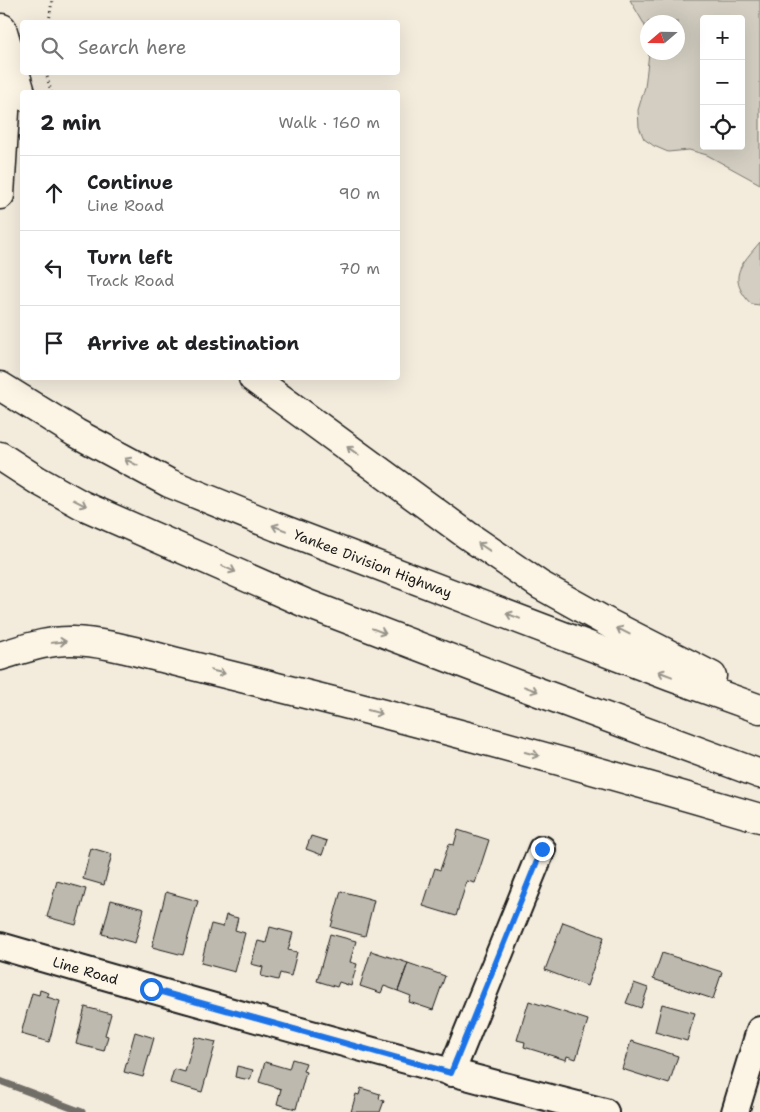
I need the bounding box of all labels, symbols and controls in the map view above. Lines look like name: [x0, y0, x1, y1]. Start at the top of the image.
north arrow: [640, 15, 685, 60]
map controls: [700, 15, 745, 150]
button: +: [700, 15, 745, 60]
search box: [20, 20, 400, 75]
icon: search: [38, 34, 66, 62]
text: Search here: [78, 35, 187, 60]
button: −: [700, 60, 745, 105]
button: locate: [700, 105, 745, 150]
text: 2 min: [40, 109, 101, 137]
text: Walk · 160 m: [279, 112, 380, 133]
text: Continue: [87, 170, 173, 195]
icon: ahead: [40, 179, 68, 207]
text: 90 m: [339, 183, 380, 204]
text: Line Road: [87, 195, 164, 216]
text: Turn left: [87, 245, 173, 270]
icon: left: [40, 254, 68, 282]
text: 70 m: [339, 258, 380, 279]
text: Track Road: [87, 270, 174, 291]
icon: arrive: [40, 329, 68, 357]
text: Arrive at destination: [87, 331, 299, 356]
one-way arrow: [346, 446, 360, 456]
one-way arrow: [124, 457, 138, 467]
one-way arrow: [72, 499, 87, 508]
one-way arrow: [272, 523, 287, 532]
street label: Yankee Division Highway: [291, 525, 454, 602]
one-way arrow: [477, 542, 491, 552]
one-way arrow: [221, 564, 236, 574]
one-way arrow: [506, 611, 521, 620]
one-way arrow: [616, 626, 631, 635]
one-way arrow: [371, 627, 386, 636]
one-way arrow: [50, 637, 66, 647]
one-way arrow: [209, 668, 225, 677]
one-way arrow: [658, 669, 673, 678]
one-way arrow: [522, 685, 538, 694]
one-way arrow: [367, 708, 383, 717]
one-way arrow: [524, 750, 540, 759]
route end: [531, 838, 554, 861]
street label: Line Road: [51, 953, 121, 989]
route start: [140, 978, 163, 1001]

